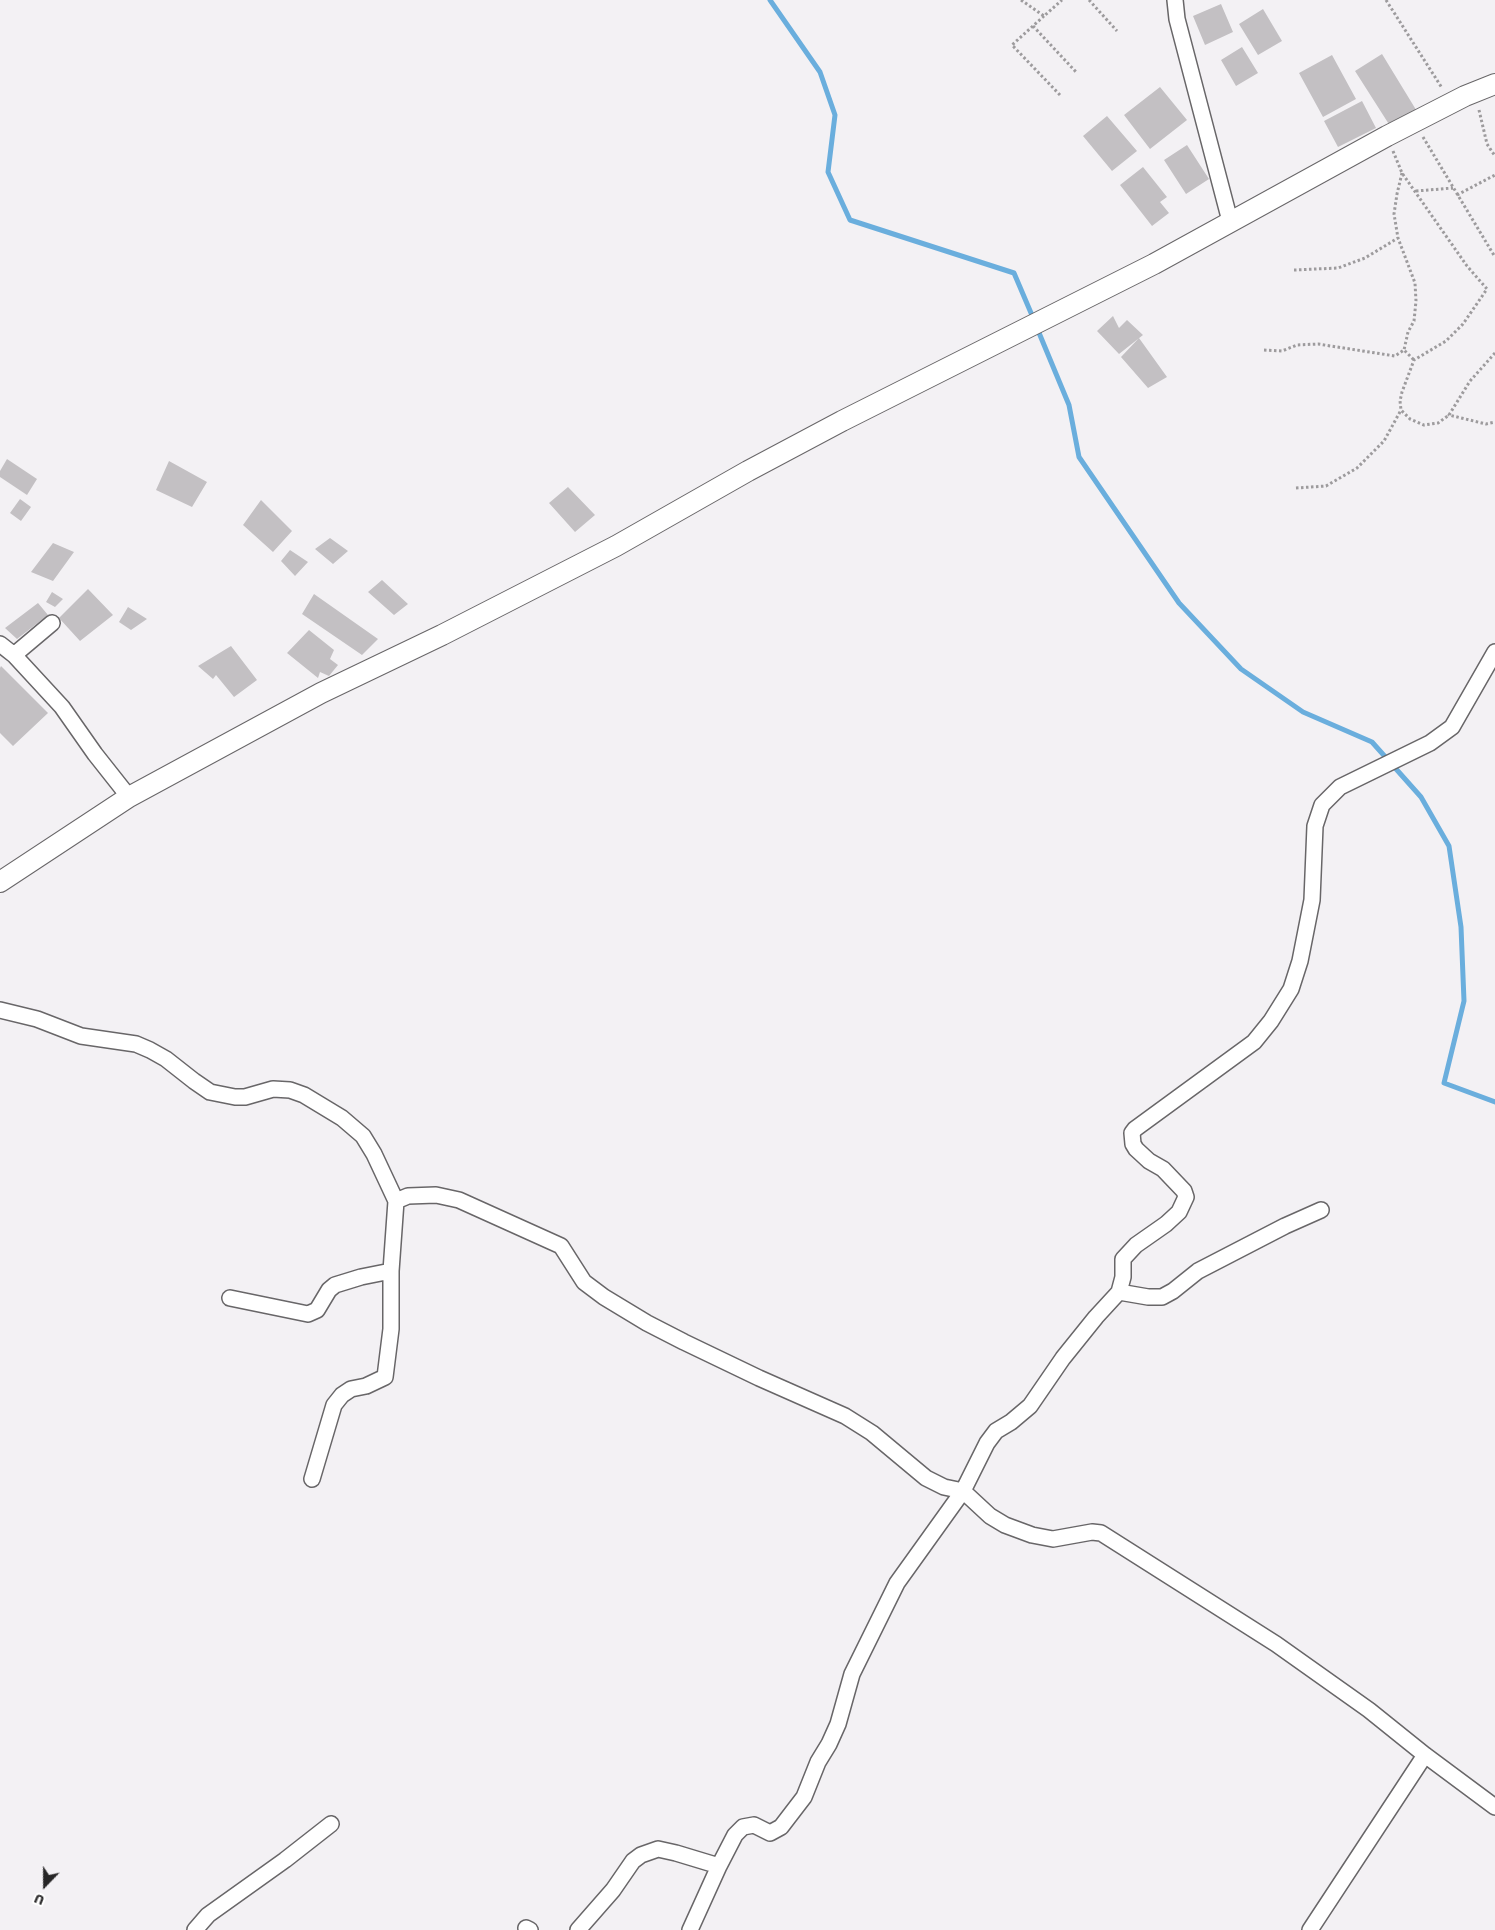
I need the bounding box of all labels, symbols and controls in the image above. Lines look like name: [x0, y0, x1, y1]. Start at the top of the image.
north arrow: [20, 1860, 70, 1910]
text: U: [32, 1890, 47, 1909]

